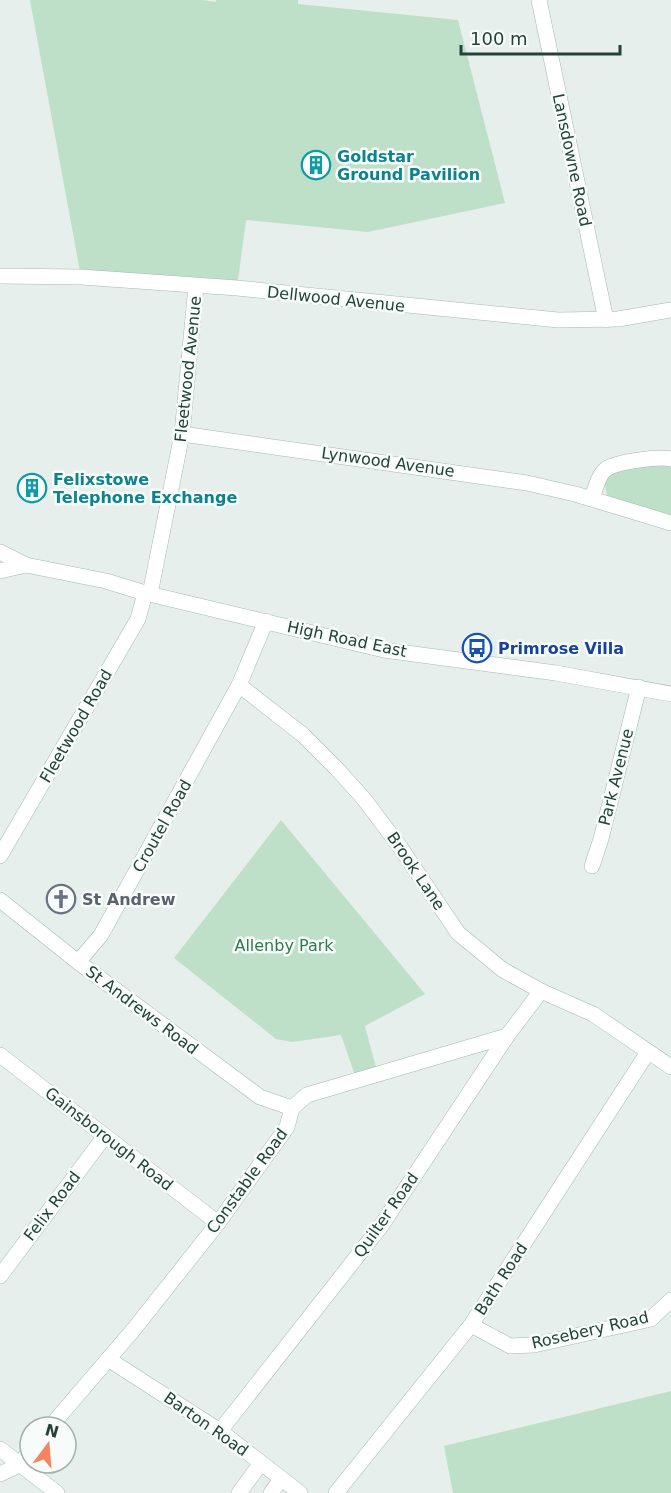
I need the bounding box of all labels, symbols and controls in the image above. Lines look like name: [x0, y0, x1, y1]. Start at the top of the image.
scale bar: [461, 18, 620, 56]
text: 100 m: [470, 28, 528, 49]
street label: Lansdowne Road: [549, 92, 595, 228]
place label: Goldstar Ground Pavilion: [337, 147, 480, 184]
building icon: Goldstar Ground Pavilion: [300, 149, 332, 181]
street label: Dellwood Avenue: [266, 282, 406, 316]
street label: Fleetwood Avenue: [171, 295, 205, 443]
street label: Lynwood Avenue: [320, 443, 456, 481]
place label: Felixstowe Telephone Exchange: [53, 470, 237, 507]
building icon: Felixstowe Telephone Exchange: [16, 472, 48, 504]
street label: High Road East: [286, 617, 408, 661]
bus stop icon: Primrose Villa: [461, 632, 493, 664]
place label: Primrose Villa: [498, 639, 624, 658]
street label: Fleetwood Road: [36, 666, 116, 786]
street label: Park Avenue: [595, 727, 637, 827]
street label: Croutel Road: [129, 776, 195, 876]
street label: Brook Lane: [383, 828, 449, 914]
church icon: St Andrew: [45, 883, 77, 915]
place label: St Andrew: [82, 890, 176, 909]
park label: Allenby Park: [234, 936, 334, 955]
street label: St Andrews Road: [82, 962, 202, 1058]
street label: Gainsborough Road: [41, 1083, 177, 1195]
street label: Constable Road: [203, 1125, 291, 1237]
street label: Felix Road: [20, 1168, 84, 1244]
street label: Quilter Road: [350, 1169, 422, 1261]
street label: Bath Road: [471, 1239, 531, 1319]
street label: Rosebery Road: [530, 1307, 650, 1353]
street label: Barton Road: [160, 1388, 252, 1460]
north arrow: [18, 1415, 78, 1475]
text: N: [43, 1420, 61, 1442]

